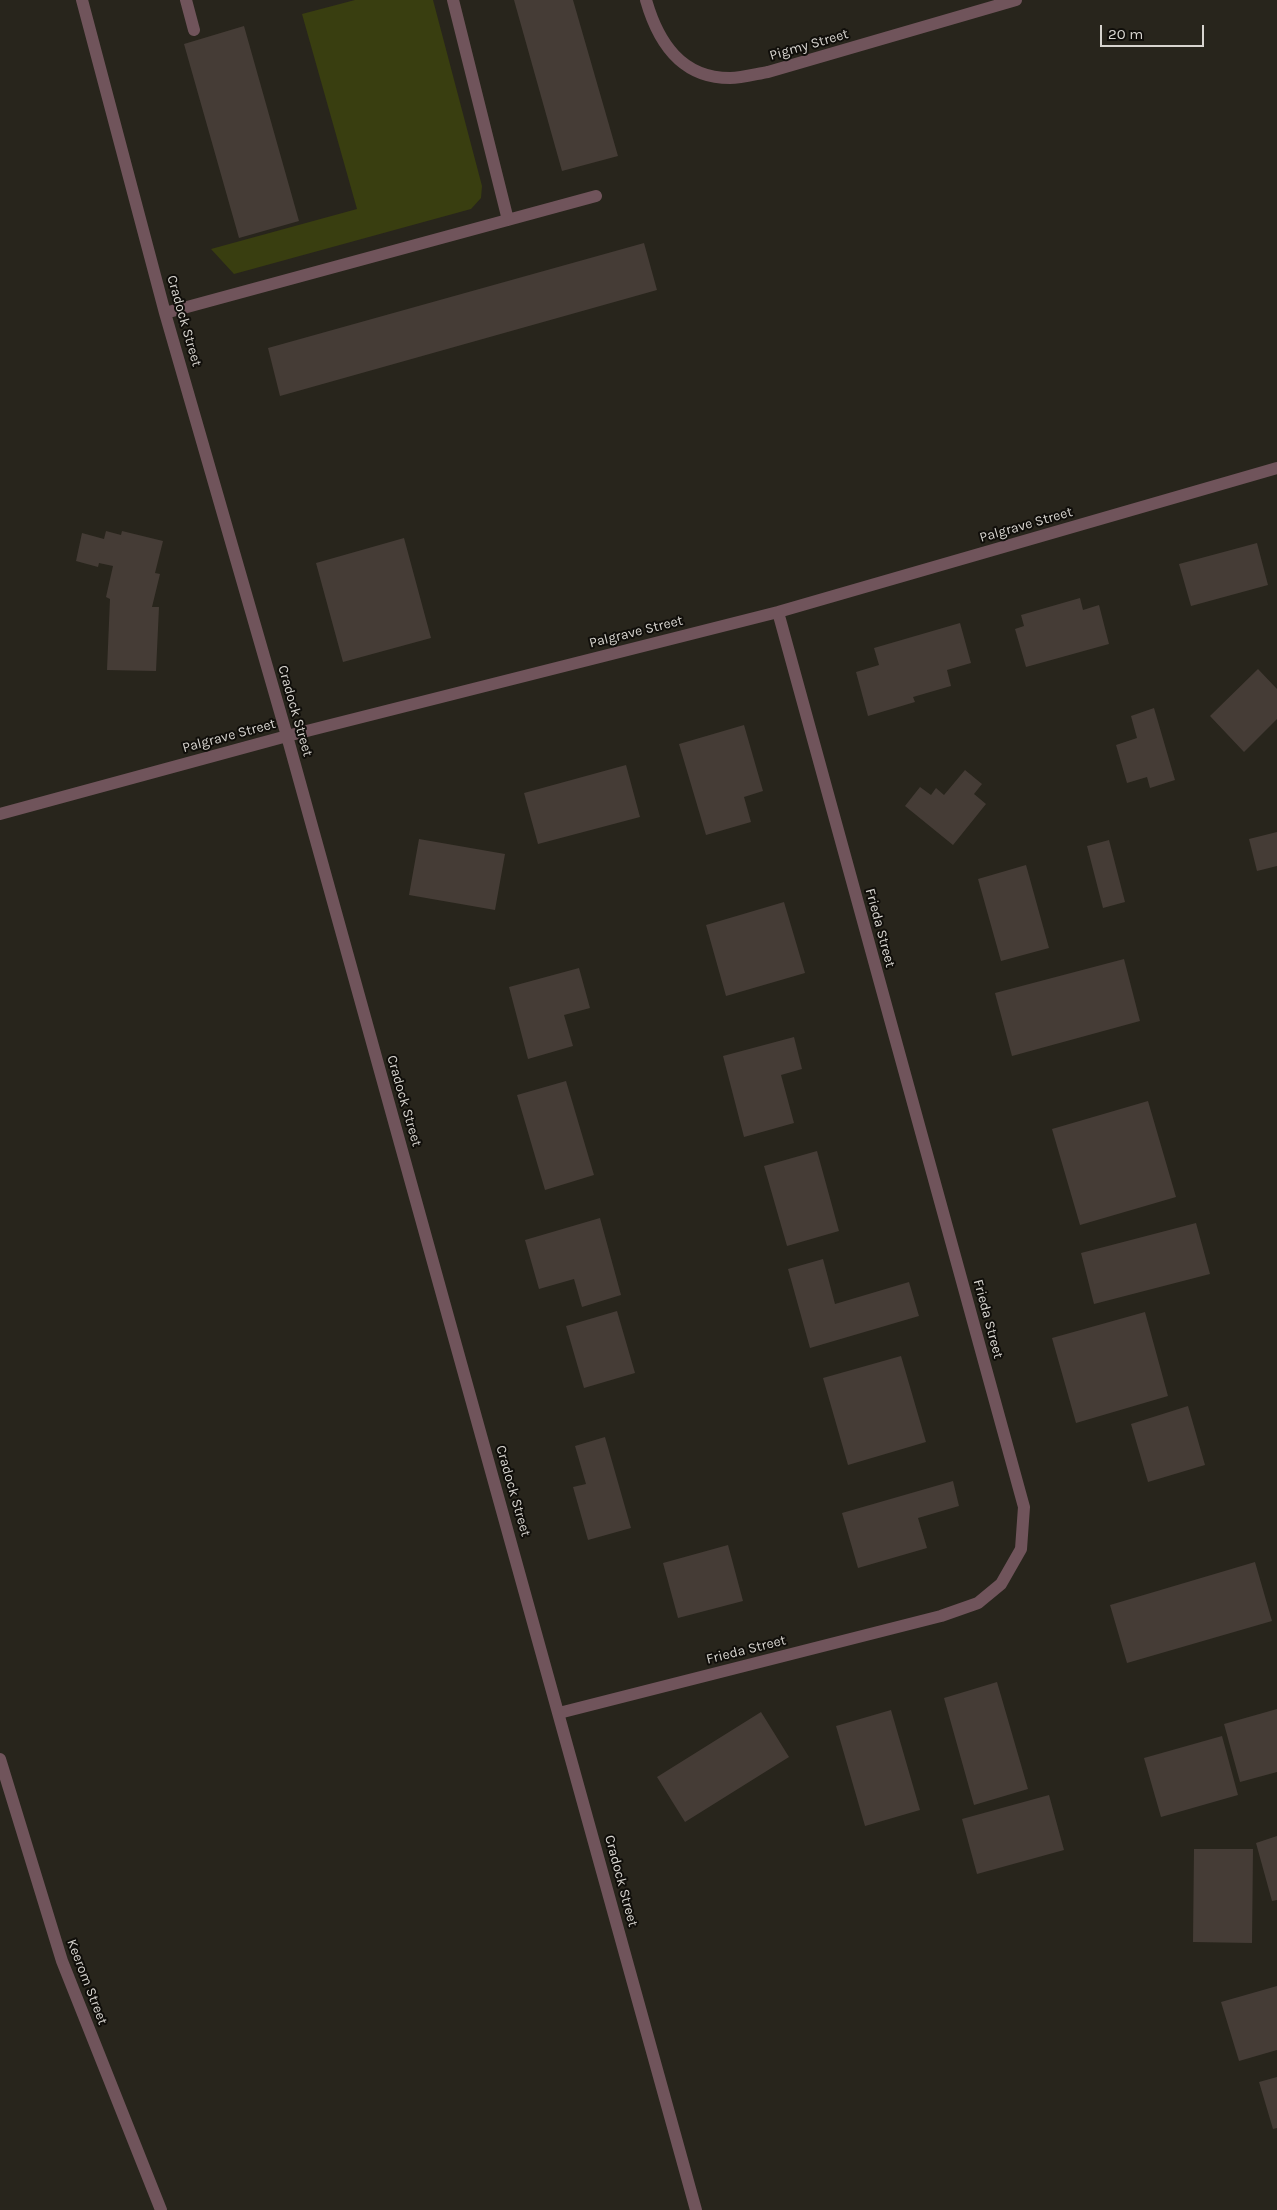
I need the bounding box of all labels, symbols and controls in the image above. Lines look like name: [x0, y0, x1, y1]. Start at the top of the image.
scale bar: [1102, 15, 1206, 47]
text: 20 m: [1108, 25, 1143, 43]
street label: Pigmy Street: [768, 26, 850, 64]
street label: Cradock Street: [163, 273, 205, 369]
street label: Palgrave Street: [978, 504, 1074, 546]
street label: Palgrave Street: [587, 612, 685, 652]
street label: Cradock Street: [274, 663, 316, 759]
street label: Palgrave Street: [180, 715, 278, 757]
street label: Frieda Street: [861, 886, 899, 970]
street label: Cradock Street: [383, 1053, 425, 1149]
street label: Frieda Street: [969, 1277, 1007, 1361]
street label: Cradock Street: [492, 1443, 534, 1539]
street label: Frieda Street: [704, 1632, 788, 1668]
street label: Cradock Street: [601, 1833, 641, 1929]
street label: Keerom Street: [63, 1937, 111, 2027]

